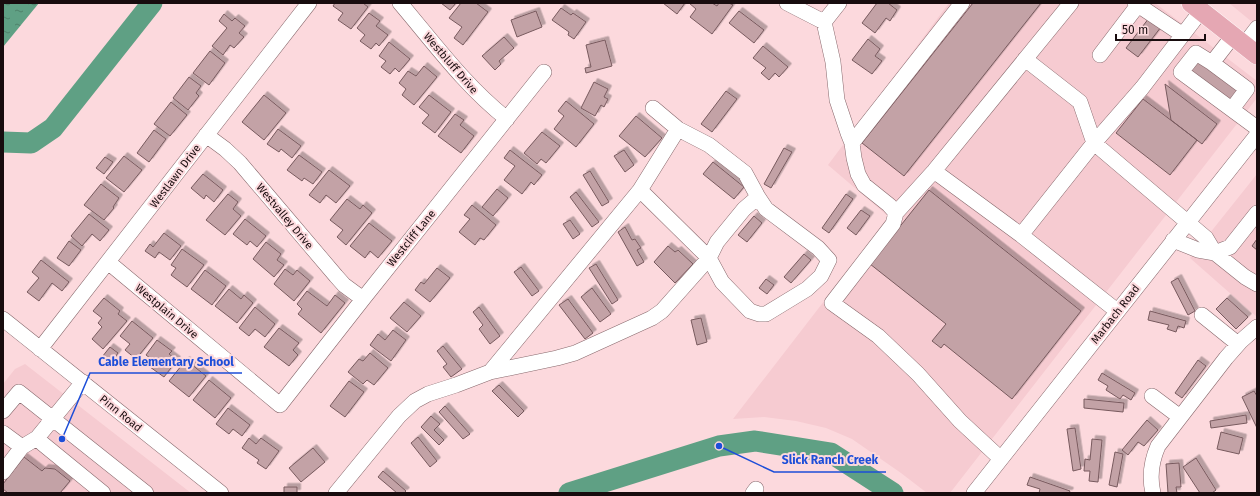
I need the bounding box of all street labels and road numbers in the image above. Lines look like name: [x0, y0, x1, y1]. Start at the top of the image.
street label: Westbluff Drive: [421, 30, 481, 96]
street label: Westlawn Drive: [147, 142, 203, 211]
street label: Westvalley Drive: [253, 181, 316, 252]
street label: Westcliff Lane: [384, 207, 438, 269]
street label: Westplain Drive: [133, 281, 201, 341]
street label: Marbach Road: [1088, 282, 1142, 346]
street label: Pinn Road: [97, 392, 144, 434]

